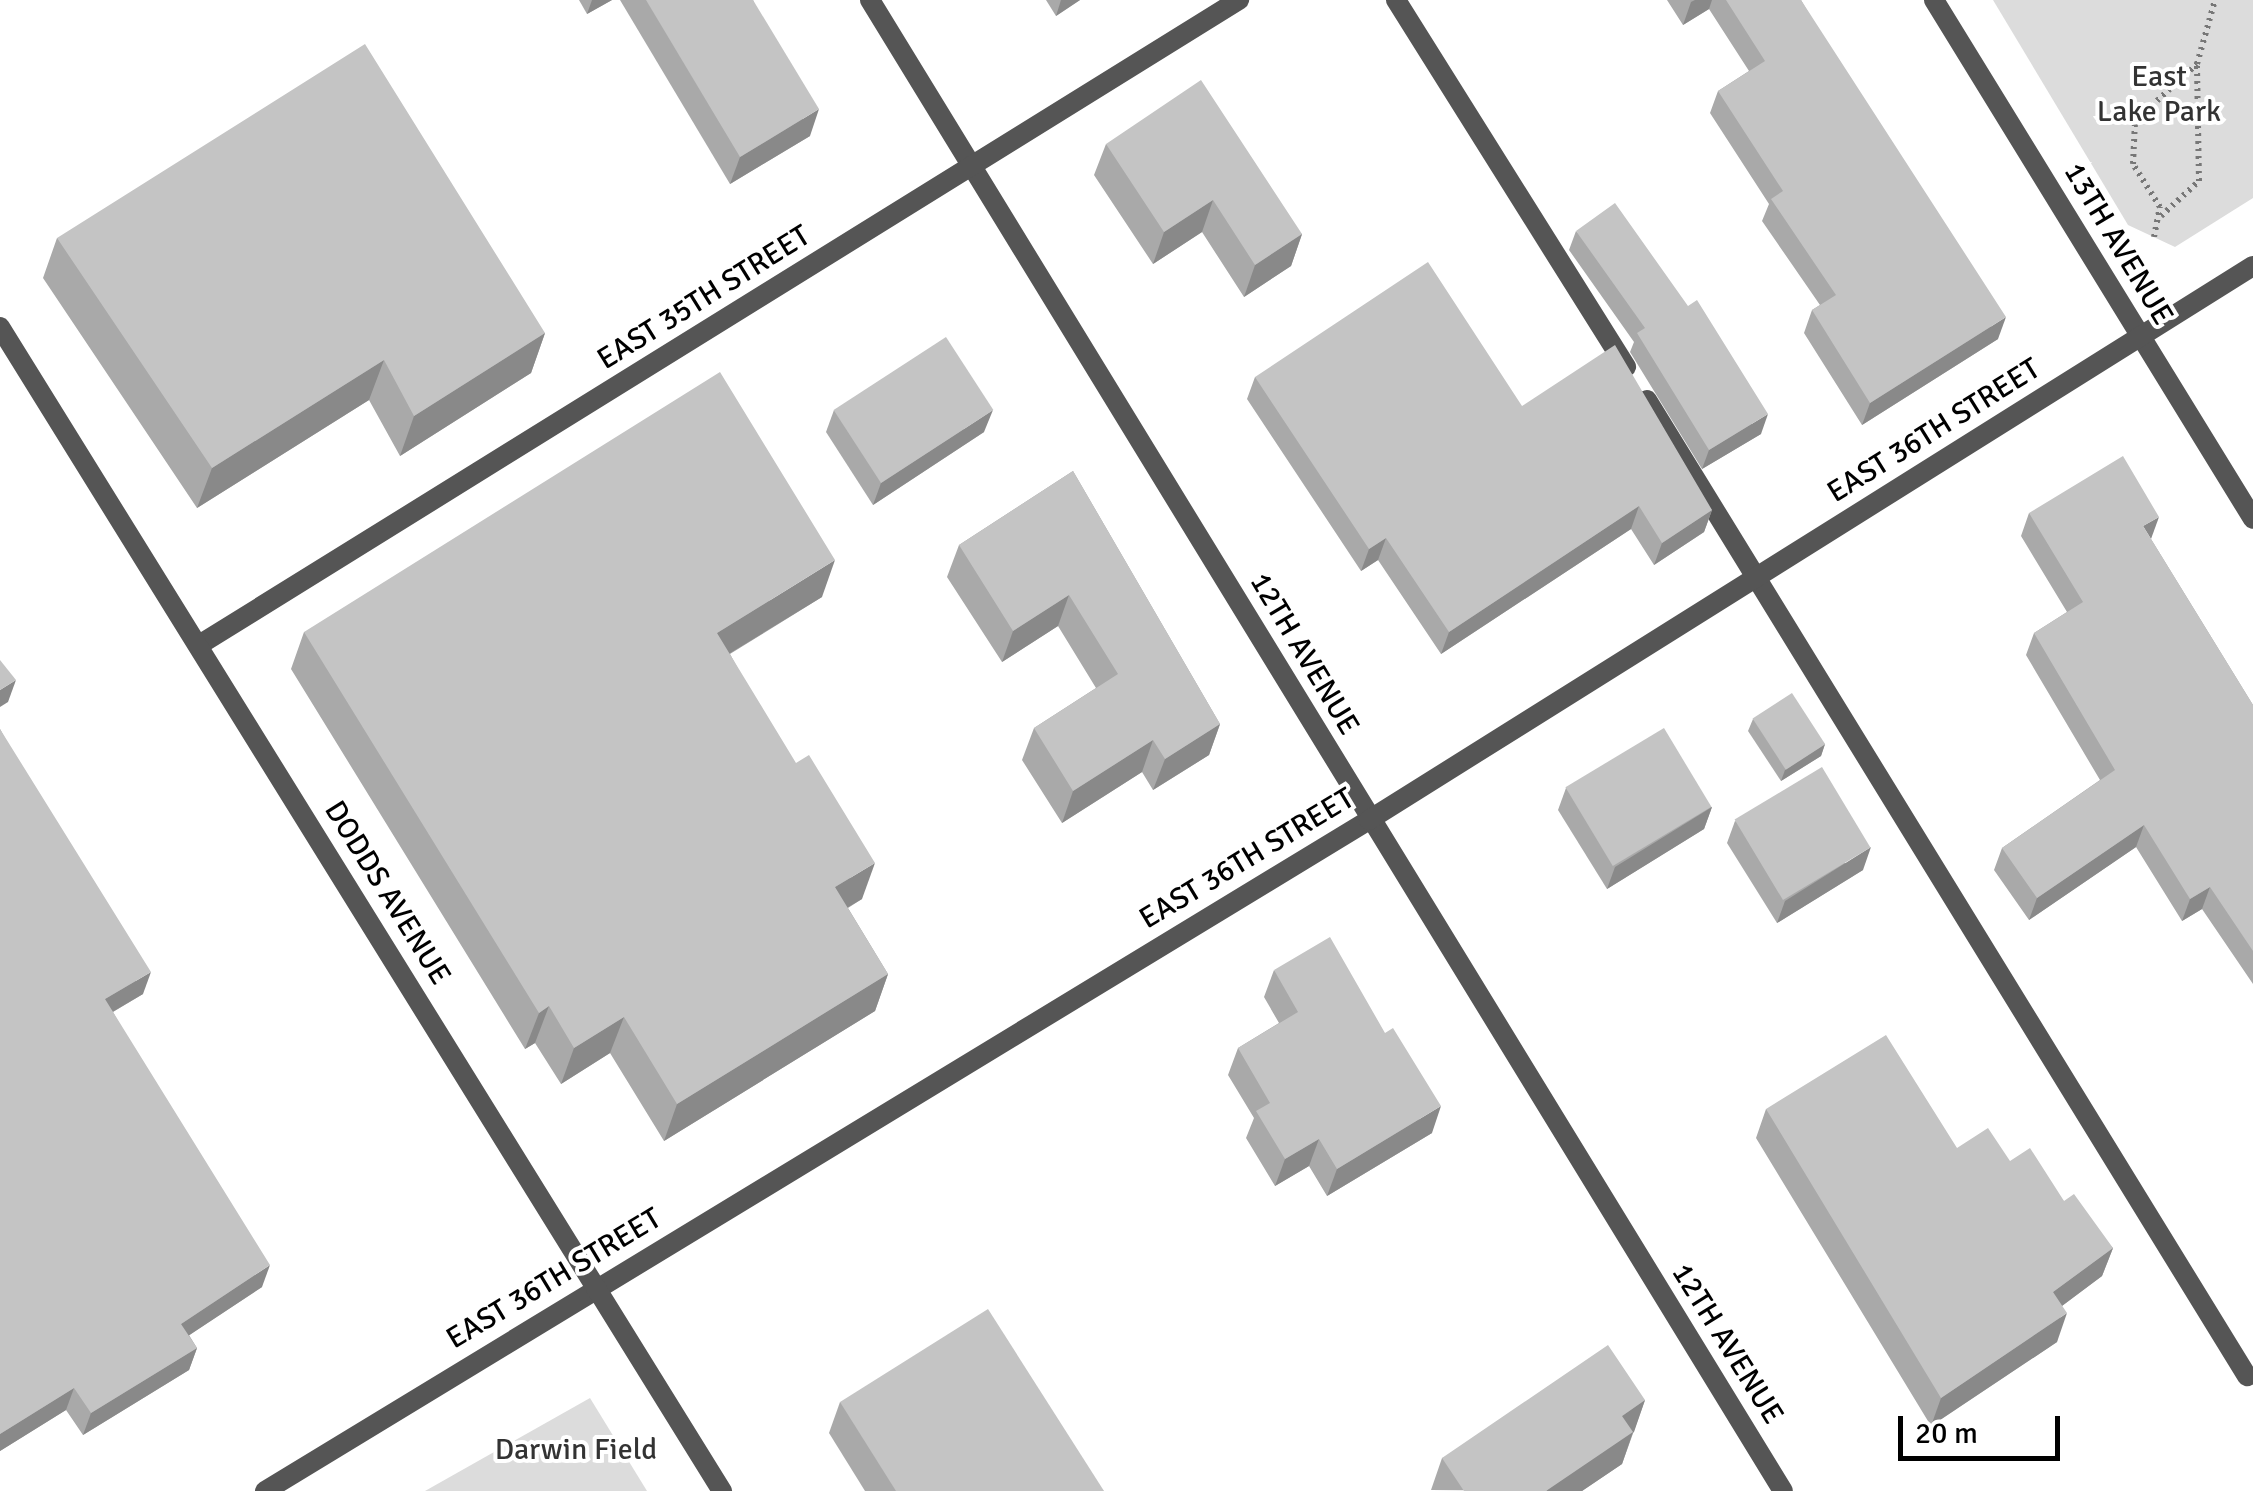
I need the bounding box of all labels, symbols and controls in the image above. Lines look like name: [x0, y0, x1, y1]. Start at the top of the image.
park label: East Lake Park: [2097, 59, 2221, 130]
street label: 13TH AVENUE: [2056, 157, 2180, 331]
street label: EAST 35TH STREET: [591, 218, 817, 378]
street label: EAST 36TH STREET: [1821, 351, 2047, 511]
street label: 12TH AVENUE: [1242, 567, 1366, 741]
street label: EAST 36TH STREET: [1133, 781, 1361, 937]
street label: DODDS AVENUE: [316, 795, 458, 991]
street label: EAST 36TH STREET: [440, 1201, 668, 1357]
street label: 12TH AVENUE: [1663, 1257, 1791, 1431]
scale bar: [1903, 1396, 2066, 1458]
text: 20 m: [1915, 1415, 1978, 1452]
park label: Darwin Field: [495, 1432, 657, 1468]

